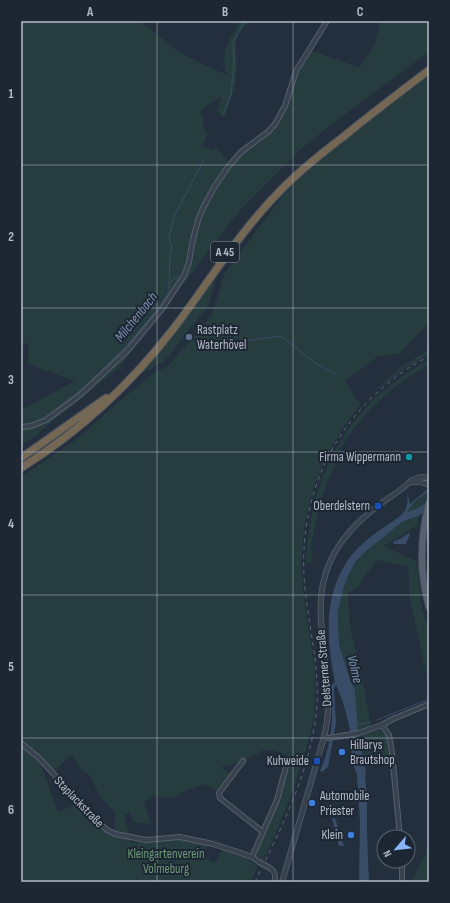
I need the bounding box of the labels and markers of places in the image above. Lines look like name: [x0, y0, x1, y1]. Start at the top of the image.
place label: Rastplatz Waterhövel: [197, 322, 246, 353]
marker: Rastplatz Waterhövel: [184, 332, 194, 342]
place label: Firma Wippermann: [319, 449, 401, 465]
marker: Firma Wippermann: [404, 452, 414, 462]
place label: Oberdelstern: [313, 498, 370, 514]
marker: Oberdelstern: [373, 501, 383, 511]
place label: Hillarys Brautshop: [350, 737, 395, 768]
marker: Hillarys Brautshop: [337, 747, 347, 757]
place label: Kuhweide: [267, 753, 309, 769]
marker: Kuhweide: [312, 756, 322, 766]
place label: Automobile Priester: [319, 788, 369, 819]
marker: Automobile Priester: [307, 798, 317, 808]
place label: Klein: [321, 827, 343, 843]
marker: Klein: [346, 830, 356, 840]

